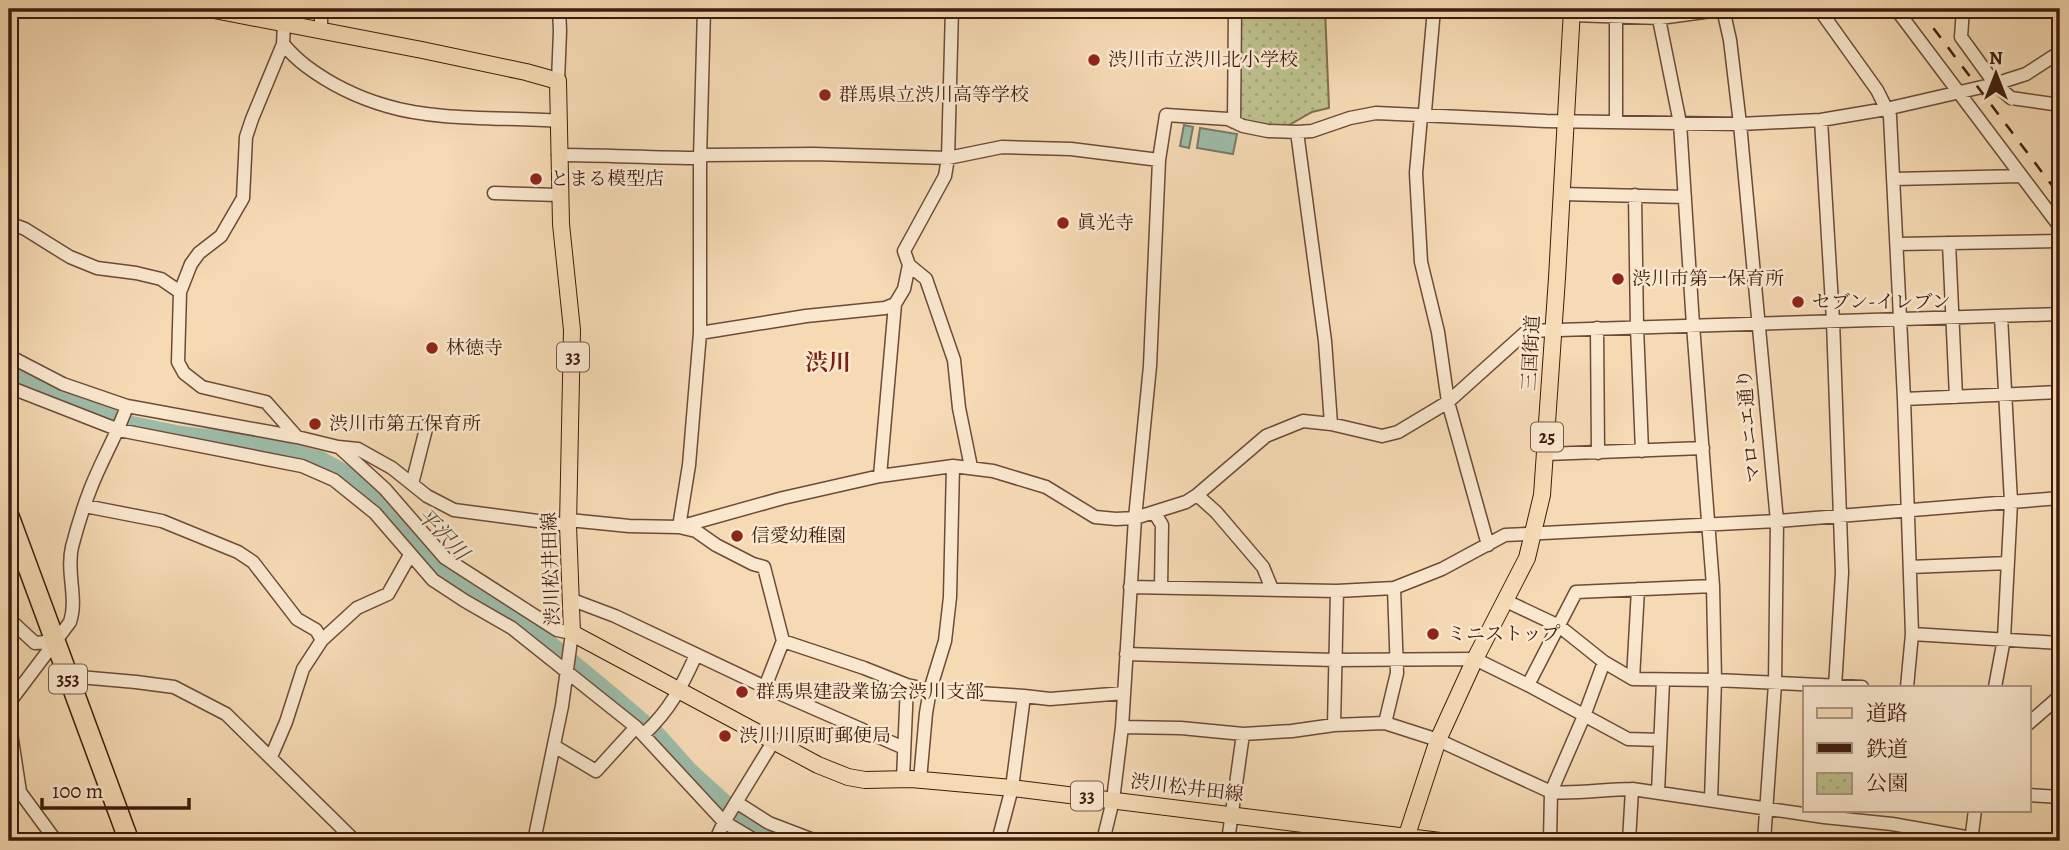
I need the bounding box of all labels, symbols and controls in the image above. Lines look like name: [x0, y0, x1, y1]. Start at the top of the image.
north arrow: [1960, 38, 2030, 108]
text: N: [1989, 45, 2003, 71]
place label: 渋川市立渋川北小学校: [1108, 47, 1298, 73]
marker: 渋川市立渋川北小学校: [1086, 52, 1102, 68]
place label: 群馬県立渋川高等学校: [839, 82, 1029, 108]
marker: 群馬県立渋川高等学校: [817, 87, 833, 103]
place label: とまる模型店: [550, 166, 664, 192]
marker: とまる模型店: [528, 171, 544, 187]
place label: 眞光寺: [1077, 210, 1134, 236]
marker: 眞光寺: [1055, 215, 1071, 231]
place label: 渋川市第一保育所: [1632, 266, 1784, 292]
marker: 渋川市第一保育所: [1610, 271, 1626, 287]
place label: セブン-イレブン: [1812, 289, 1951, 315]
marker: セブン-イレブン: [1790, 294, 1806, 310]
street label: 三国街道: [1516, 314, 1546, 392]
place label: 林徳寺: [446, 335, 503, 361]
marker: 林徳寺: [424, 340, 440, 356]
road number: 33: [557, 342, 589, 372]
district label: 渋川: [805, 347, 851, 378]
street label: マロニエ通り: [1731, 368, 1767, 484]
place label: 渋川市第五保育所: [329, 411, 481, 437]
marker: 渋川市第五保育所: [307, 416, 323, 432]
road number: 25: [1531, 422, 1563, 452]
water label: 平沢川: [411, 502, 476, 568]
street label: 渋川松井田線: [536, 512, 566, 626]
place label: 信愛幼稚園: [751, 523, 846, 549]
marker: 信愛幼稚園: [729, 528, 745, 544]
place label: ミニストップ: [1447, 621, 1560, 647]
marker: ミニストップ: [1425, 626, 1441, 642]
road number: 353: [49, 664, 87, 694]
place label: 群馬県建設業協会渋川支部: [756, 679, 984, 705]
marker: 群馬県建設業協会渋川支部: [734, 684, 750, 700]
legend: [1803, 686, 2030, 812]
text: 道路: [1866, 699, 1908, 727]
place label: 渋川川原町郵便局: [739, 723, 891, 749]
marker: 渋川川原町郵便局: [717, 728, 733, 744]
text: 鉄道: [1866, 735, 1908, 763]
scale bar: [42, 766, 189, 810]
street label: 渋川松井田線: [1129, 768, 1245, 808]
text: 公園: [1866, 769, 1908, 797]
text: 100 m: [52, 777, 103, 805]
road number: 33: [1071, 782, 1103, 810]

